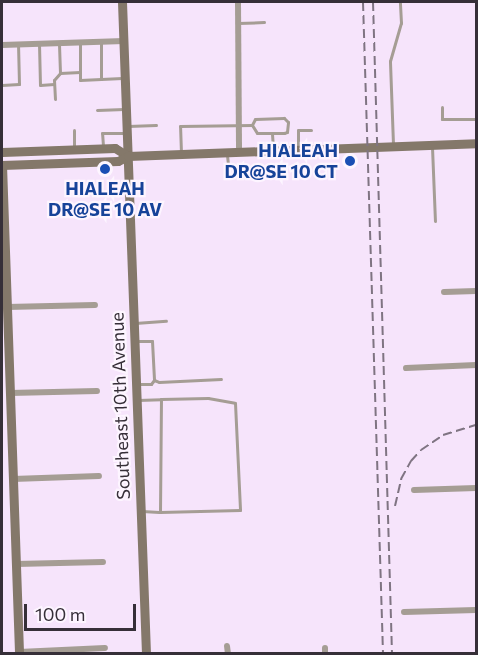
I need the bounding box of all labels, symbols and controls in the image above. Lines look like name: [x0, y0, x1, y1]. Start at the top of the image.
place label: HIALEAH DR@SE 10 CT: [224, 140, 338, 182]
marker: HIALEAH DR@SE 10 CT: [343, 154, 357, 168]
marker: HIALEAH DR@SE 10 AV: [98, 162, 112, 176]
place label: HIALEAH DR@SE 10 AV: [48, 178, 162, 220]
street label: Southeast 10th Avenue: [106, 312, 134, 500]
scale bar: [27, 592, 140, 630]
text: 100 m: [35, 603, 85, 625]

